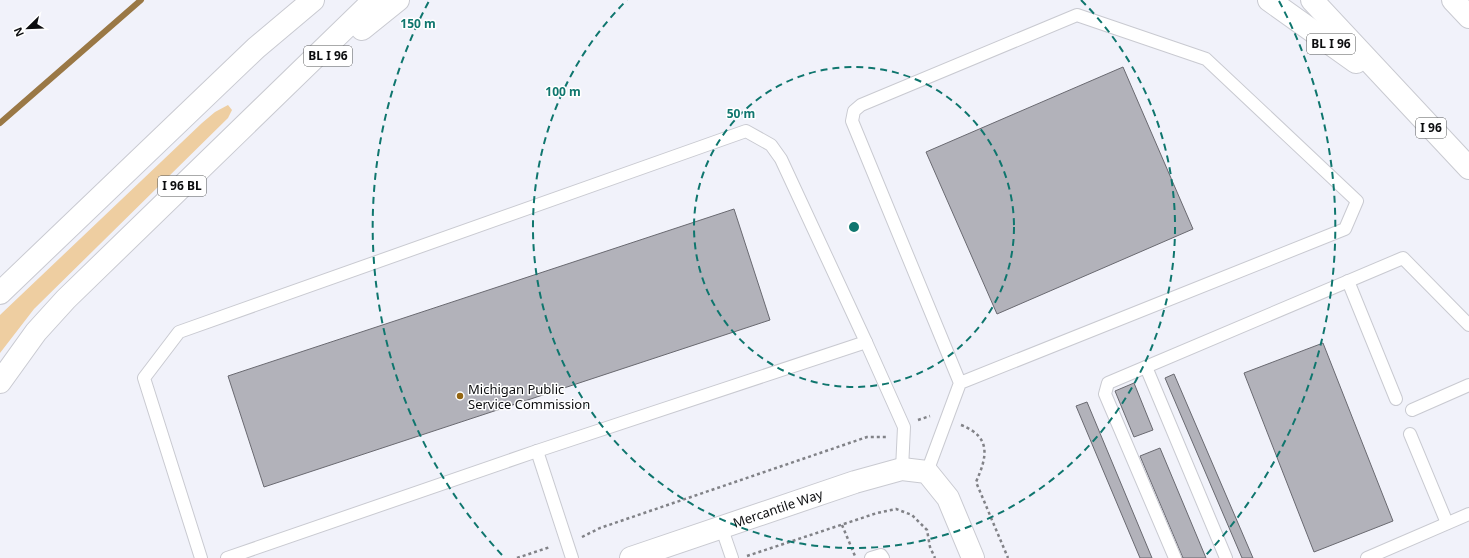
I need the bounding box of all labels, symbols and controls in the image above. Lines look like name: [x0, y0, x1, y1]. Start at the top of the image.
north arrow: [8, 8, 48, 48]
text: 150 m: [400, 15, 436, 32]
text: N: [10, 25, 27, 39]
road number: BL I 96: [1307, 34, 1355, 54]
road number: BL I 96: [304, 46, 352, 66]
text: 100 m: [545, 83, 581, 100]
text: 50 m: [727, 105, 755, 122]
road number: I 96: [1416, 118, 1446, 138]
road number: I 96 BL: [158, 176, 206, 196]
centre of rings: [847, 220, 861, 234]
place label: Michigan Public Service Commission: [468, 380, 590, 413]
marker: Michigan Public Service Commission: [455, 391, 465, 401]
street label: Mercantile Way: [730, 484, 825, 532]

